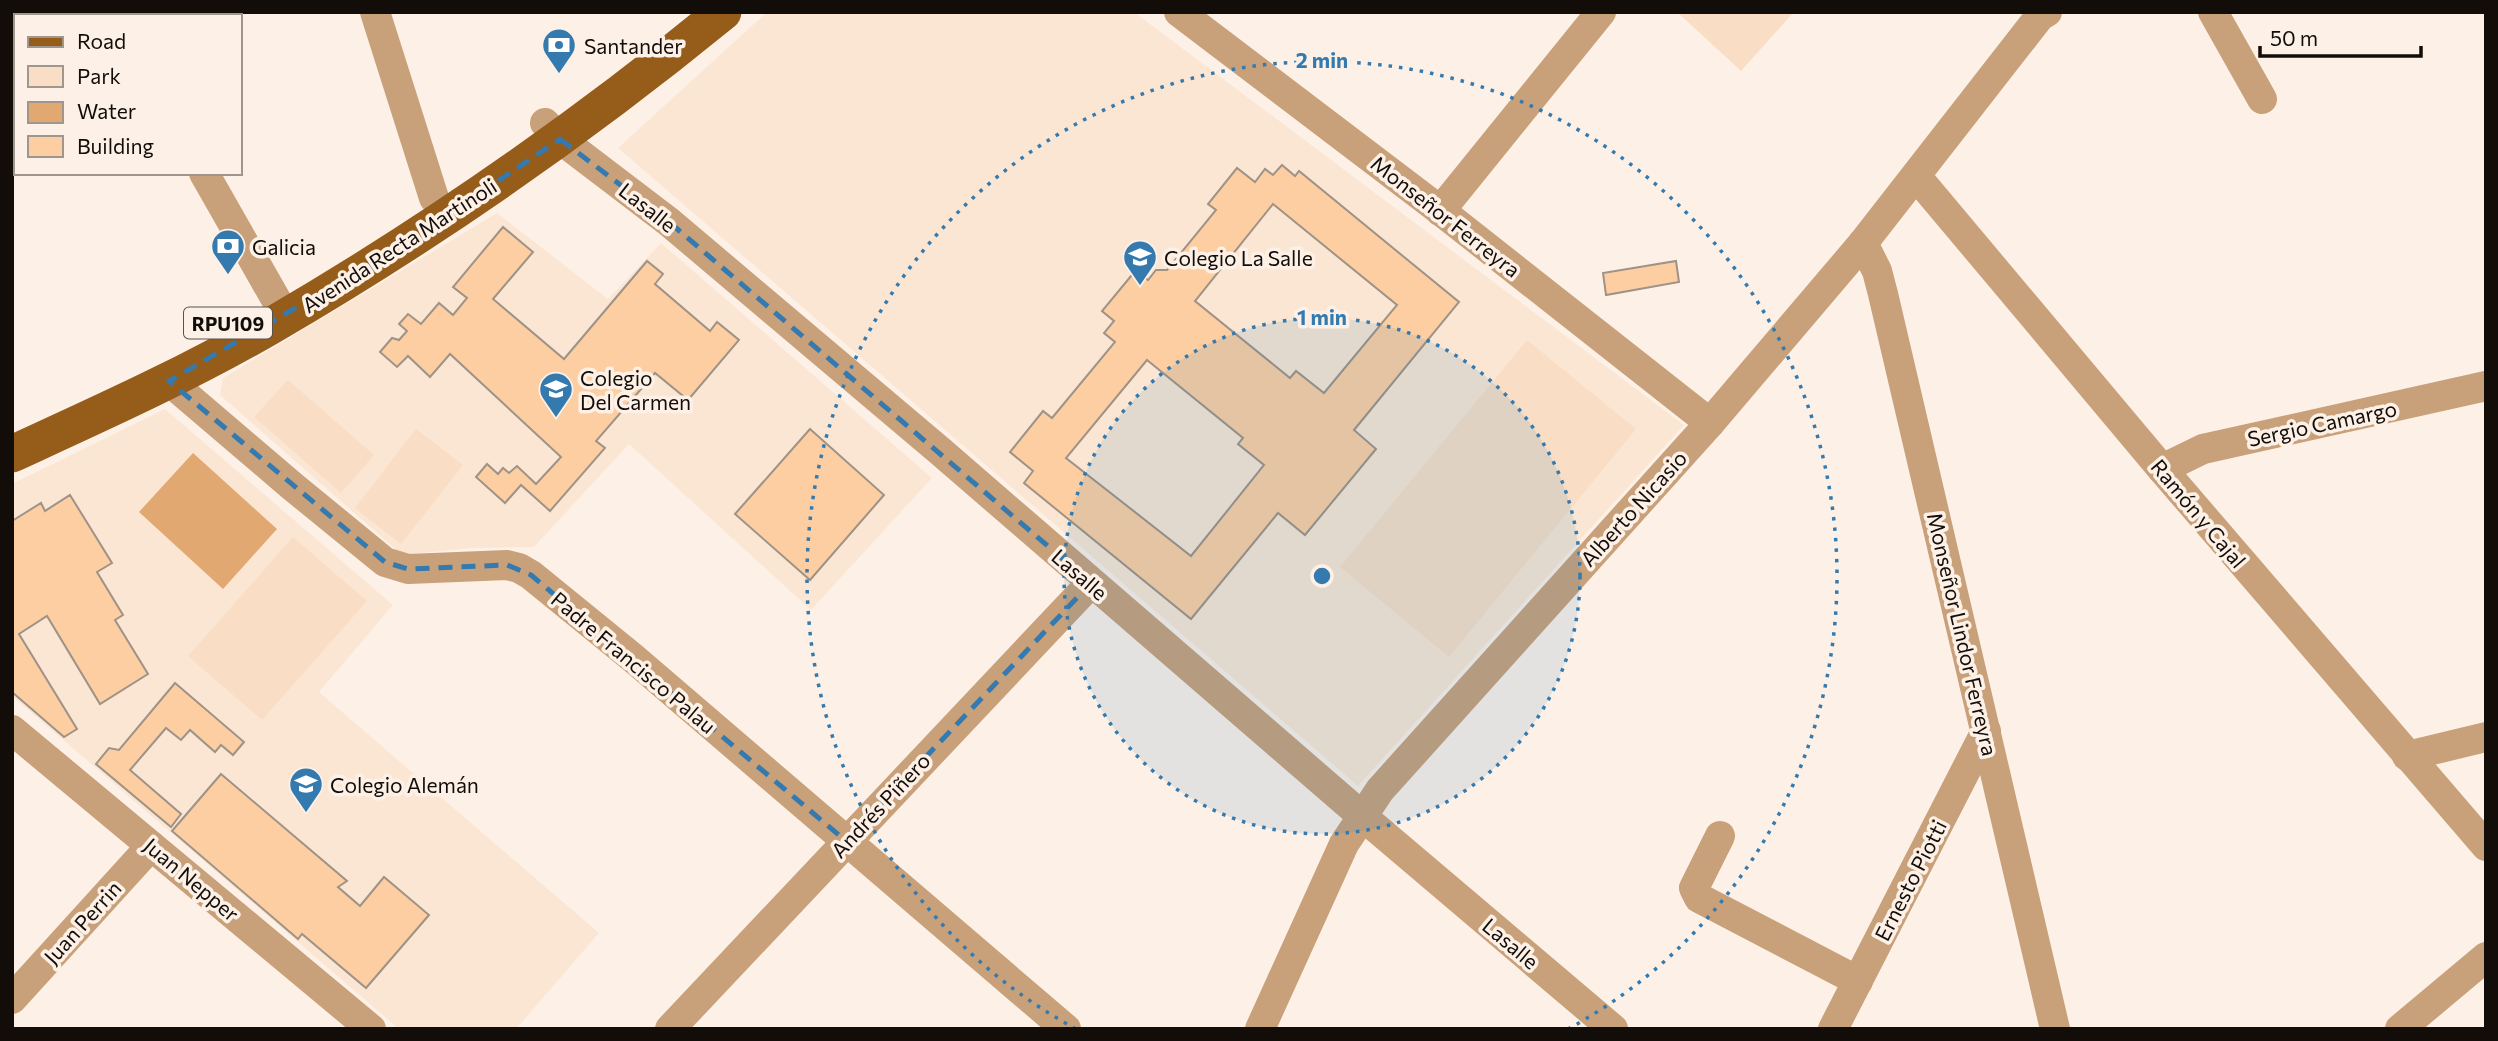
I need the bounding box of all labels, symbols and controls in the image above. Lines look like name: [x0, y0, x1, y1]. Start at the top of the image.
legend: [14, 14, 242, 175]
scale bar: [2260, 14, 2421, 58]
text: 50 m: [2270, 25, 2318, 50]
bank icon: Santander: [540, 26, 578, 75]
text: Road: [77, 28, 126, 53]
place label: Santander: [584, 33, 683, 58]
text: 2 min: [1296, 47, 1348, 72]
text: Park: [77, 63, 121, 88]
text: Water: [77, 98, 136, 123]
text: Building: [77, 133, 154, 158]
street label: Monseñor Ferreyra: [1367, 150, 1525, 282]
street label: Avenida Recta Martinoli: [297, 173, 501, 317]
street label: Lasalle: [615, 177, 681, 237]
bank icon: Galicia: [209, 227, 247, 276]
place label: Galicia: [252, 234, 316, 259]
school or university icon: Colegio La Salle: [1121, 238, 1159, 287]
place label: Colegio La Salle: [1164, 245, 1313, 270]
text: 1 min: [1297, 304, 1347, 329]
road number: RPU109: [184, 308, 272, 338]
place label: Colegio Del Carmen: [580, 365, 691, 414]
school or university icon: Colegio Del Carmen: [537, 370, 575, 419]
street label: Sergio Camargo: [2245, 395, 2399, 451]
street label: Alberto Nicasio: [1575, 445, 1691, 571]
street label: Ramón y Cajal: [2146, 454, 2252, 572]
street label: Monseñor Lindor Ferreyra: [1923, 510, 2003, 758]
street label: Lasalle: [1047, 543, 1113, 605]
centre of rings: [1310, 564, 1334, 588]
street label: Padre Francisco Palau: [547, 586, 721, 738]
street label: Andrés Piñero: [825, 748, 935, 862]
school or university icon: Colegio Alemán: [287, 765, 325, 814]
place label: Colegio Alemán: [330, 772, 479, 797]
street label: Ernesto Piotti: [1869, 815, 1951, 945]
street label: Juan Nepper: [139, 832, 245, 926]
street label: Juan Perrin: [38, 875, 126, 969]
street label: Lasalle: [1478, 912, 1544, 974]

